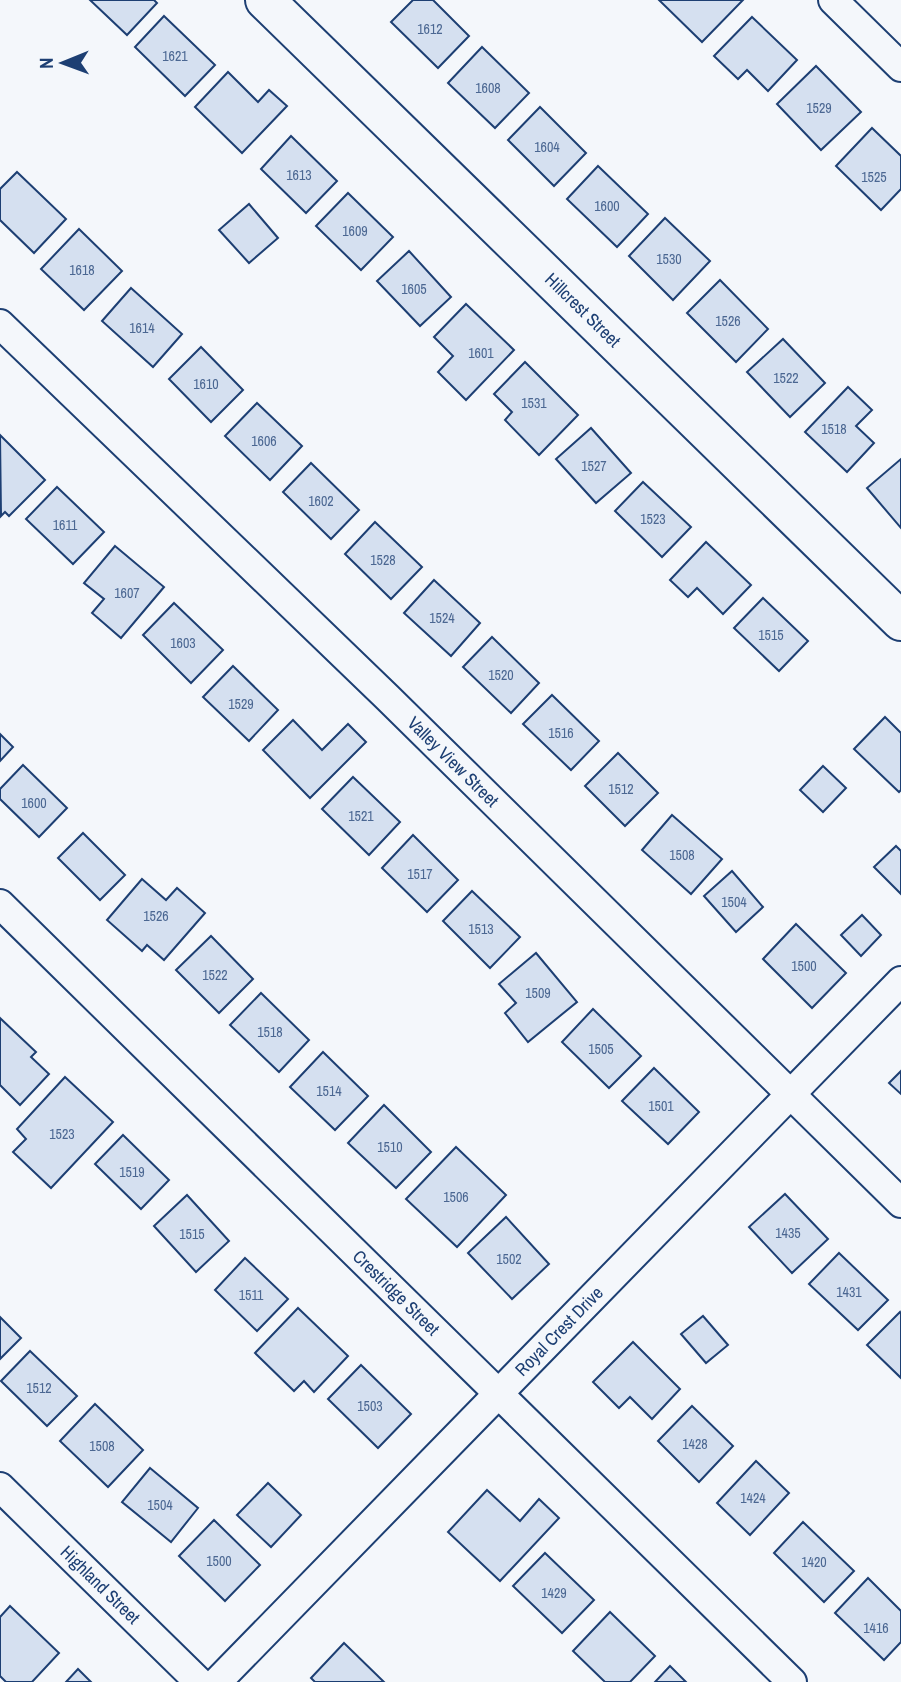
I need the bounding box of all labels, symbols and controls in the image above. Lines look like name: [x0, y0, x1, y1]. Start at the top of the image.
house number: 1612: [417, 20, 443, 38]
north arrow: [28, 28, 98, 98]
house number: 1621: [162, 47, 188, 65]
text: N: [33, 57, 59, 69]
house number: 1608: [475, 79, 501, 97]
house number: 1529: [806, 99, 832, 117]
house number: 1604: [534, 138, 560, 156]
house number: 1613: [286, 166, 312, 184]
house number: 1525: [861, 168, 887, 186]
house number: 1600: [594, 197, 620, 215]
house number: 1609: [342, 222, 368, 240]
house number: 1530: [656, 250, 682, 268]
house number: 1618: [69, 261, 95, 279]
street label: Hillcrest Street: [540, 267, 626, 353]
house number: 1605: [401, 280, 427, 298]
house number: 1526: [715, 312, 741, 330]
house number: 1614: [129, 319, 155, 337]
house number: 1601: [468, 344, 494, 362]
house number: 1522: [773, 369, 799, 387]
house number: 1610: [193, 375, 219, 393]
house number: 1531: [521, 394, 547, 412]
house number: 1518: [821, 420, 847, 438]
house number: 1606: [251, 432, 277, 450]
house number: 1527: [581, 457, 607, 475]
house number: 1602: [308, 492, 334, 510]
house number: 1523: [640, 510, 666, 528]
house number: 1611: [53, 516, 78, 534]
house number: 1528: [370, 551, 396, 569]
house number: 1607: [114, 584, 140, 602]
house number: 1524: [429, 609, 455, 627]
house number: 1515: [758, 626, 784, 644]
house number: 1603: [170, 634, 196, 652]
house number: 1520: [488, 666, 514, 684]
house number: 1529: [228, 695, 254, 713]
street label: Valley View Street: [402, 711, 505, 812]
house number: 1516: [548, 724, 574, 742]
house number: 1512: [608, 780, 634, 798]
house number: 1600: [21, 794, 47, 812]
house number: 1521: [348, 807, 374, 825]
house number: 1508: [669, 846, 695, 864]
house number: 1517: [407, 865, 433, 883]
house number: 1504: [721, 893, 747, 911]
house number: 1526: [143, 907, 169, 925]
house number: 1513: [468, 920, 494, 938]
house number: 1500: [791, 957, 817, 975]
house number: 1522: [202, 966, 228, 984]
house number: 1509: [525, 984, 551, 1002]
house number: 1518: [257, 1023, 283, 1041]
house number: 1505: [588, 1040, 614, 1058]
house number: 1514: [316, 1082, 342, 1100]
house number: 1501: [648, 1097, 674, 1115]
house number: 1523: [49, 1125, 75, 1143]
house number: 1510: [377, 1138, 403, 1156]
house number: 1519: [119, 1163, 145, 1181]
house number: 1506: [443, 1188, 469, 1206]
house number: 1435: [775, 1224, 801, 1242]
house number: 1515: [179, 1225, 205, 1243]
street label: Crestridge Street: [347, 1244, 445, 1341]
house number: 1502: [496, 1250, 522, 1268]
street label: Royal Crest Drive: [509, 1280, 609, 1381]
house number: 1431: [836, 1283, 862, 1301]
house number: 1511: [239, 1286, 264, 1304]
house number: 1512: [26, 1379, 52, 1397]
house number: 1503: [357, 1397, 383, 1415]
house number: 1428: [682, 1435, 708, 1453]
house number: 1508: [89, 1437, 115, 1455]
house number: 1424: [740, 1489, 766, 1507]
house number: 1504: [147, 1496, 173, 1514]
street label: Highland Street: [55, 1540, 146, 1629]
house number: 1500: [206, 1552, 232, 1570]
house number: 1420: [801, 1553, 827, 1571]
house number: 1429: [541, 1584, 567, 1602]
house number: 1416: [863, 1619, 889, 1637]

